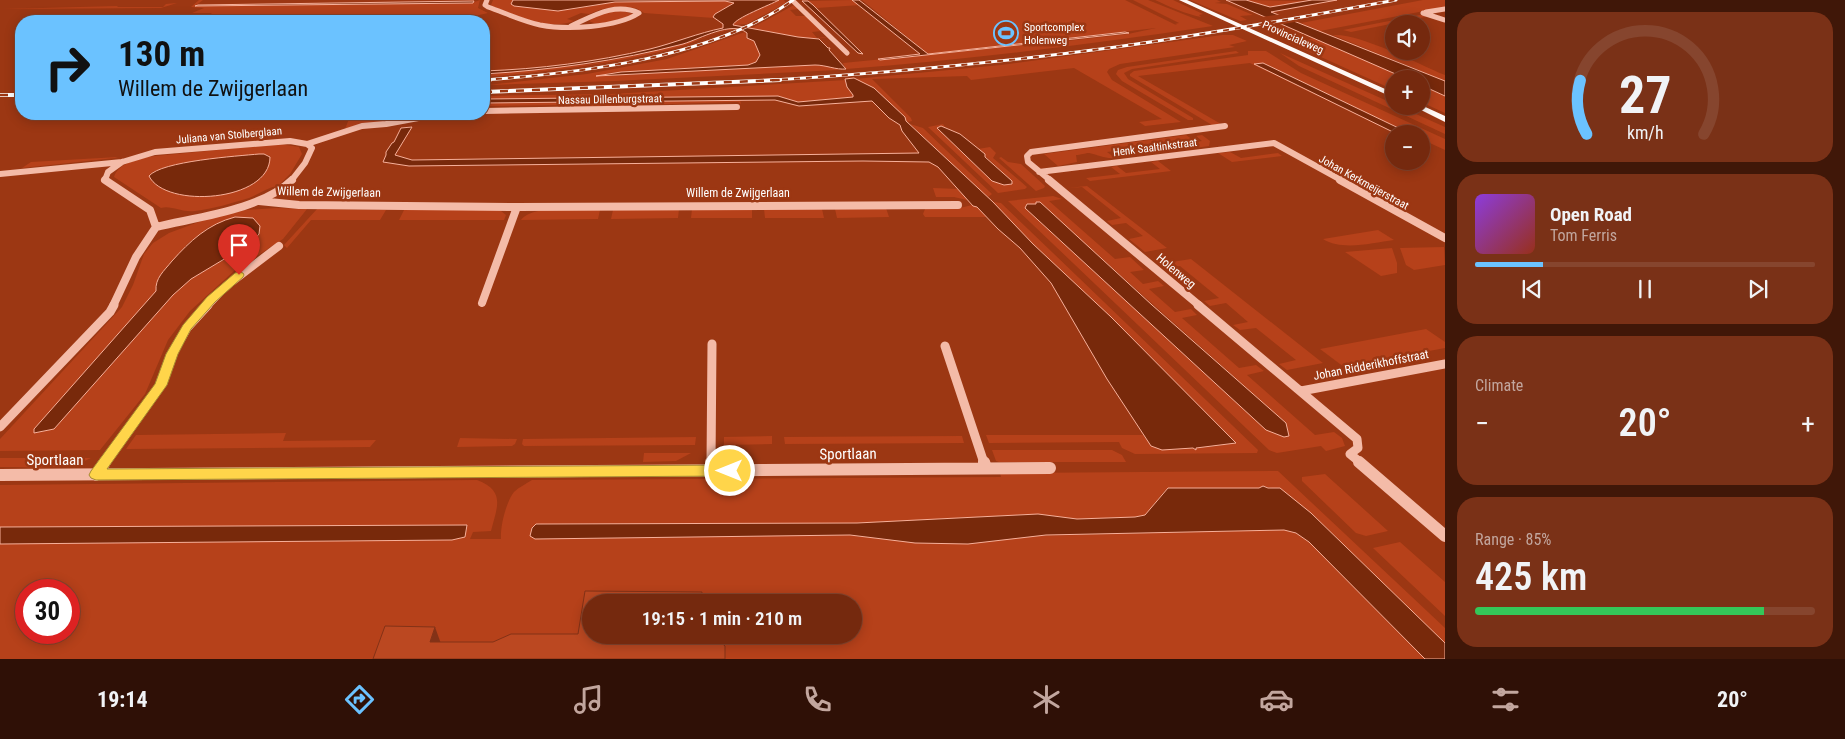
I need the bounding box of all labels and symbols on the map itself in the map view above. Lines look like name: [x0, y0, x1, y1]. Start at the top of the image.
street label: Provincialeweg: [1260, 18, 1325, 57]
sports icon: Sportcomplex Holenweg: [993, 20, 1019, 46]
place label: Sportcomplex Holenweg: [1024, 21, 1085, 47]
street label: Nassau Dillenburgstraat: [558, 92, 662, 107]
street label: Juliana van Stolberglaan: [175, 124, 283, 147]
street label: Henk Saaltinkstraat: [1112, 136, 1198, 159]
street label: Johan Kerkmeijerstraat: [1317, 152, 1411, 213]
street label: Willem de Zwijgerlaan: [277, 184, 381, 200]
street label: Willem de Zwijgerlaan: [686, 186, 790, 200]
pin: [218, 224, 260, 275]
street label: Holenweg: [1153, 251, 1199, 292]
street label: Johan Ridderikhoffstraat: [1312, 347, 1430, 383]
position arrow: [703, 444, 755, 496]
street label: Sportlaan: [819, 445, 877, 463]
street label: Sportlaan: [26, 451, 84, 469]
speed limit sign: 30: [15, 579, 80, 644]

